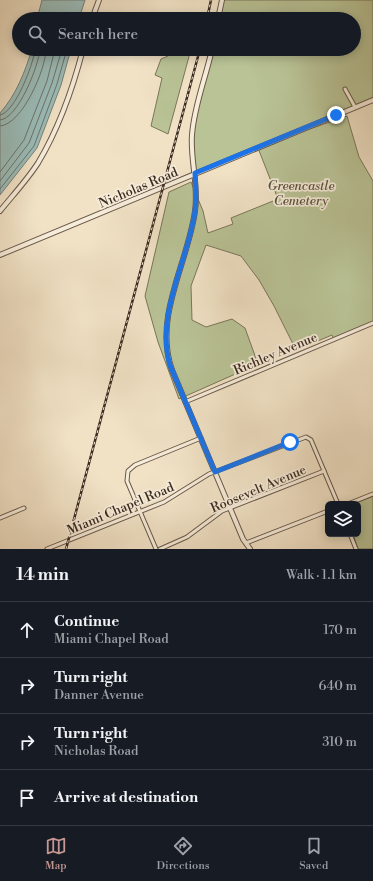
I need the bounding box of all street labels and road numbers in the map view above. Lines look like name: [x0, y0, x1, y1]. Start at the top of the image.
street label: Nicholas Road: [96, 164, 181, 212]
street label: Richley Avenue: [231, 329, 320, 379]
street label: Roosevelt Avenue: [208, 461, 309, 516]
street label: Miami Chapel Road: [64, 479, 177, 539]

